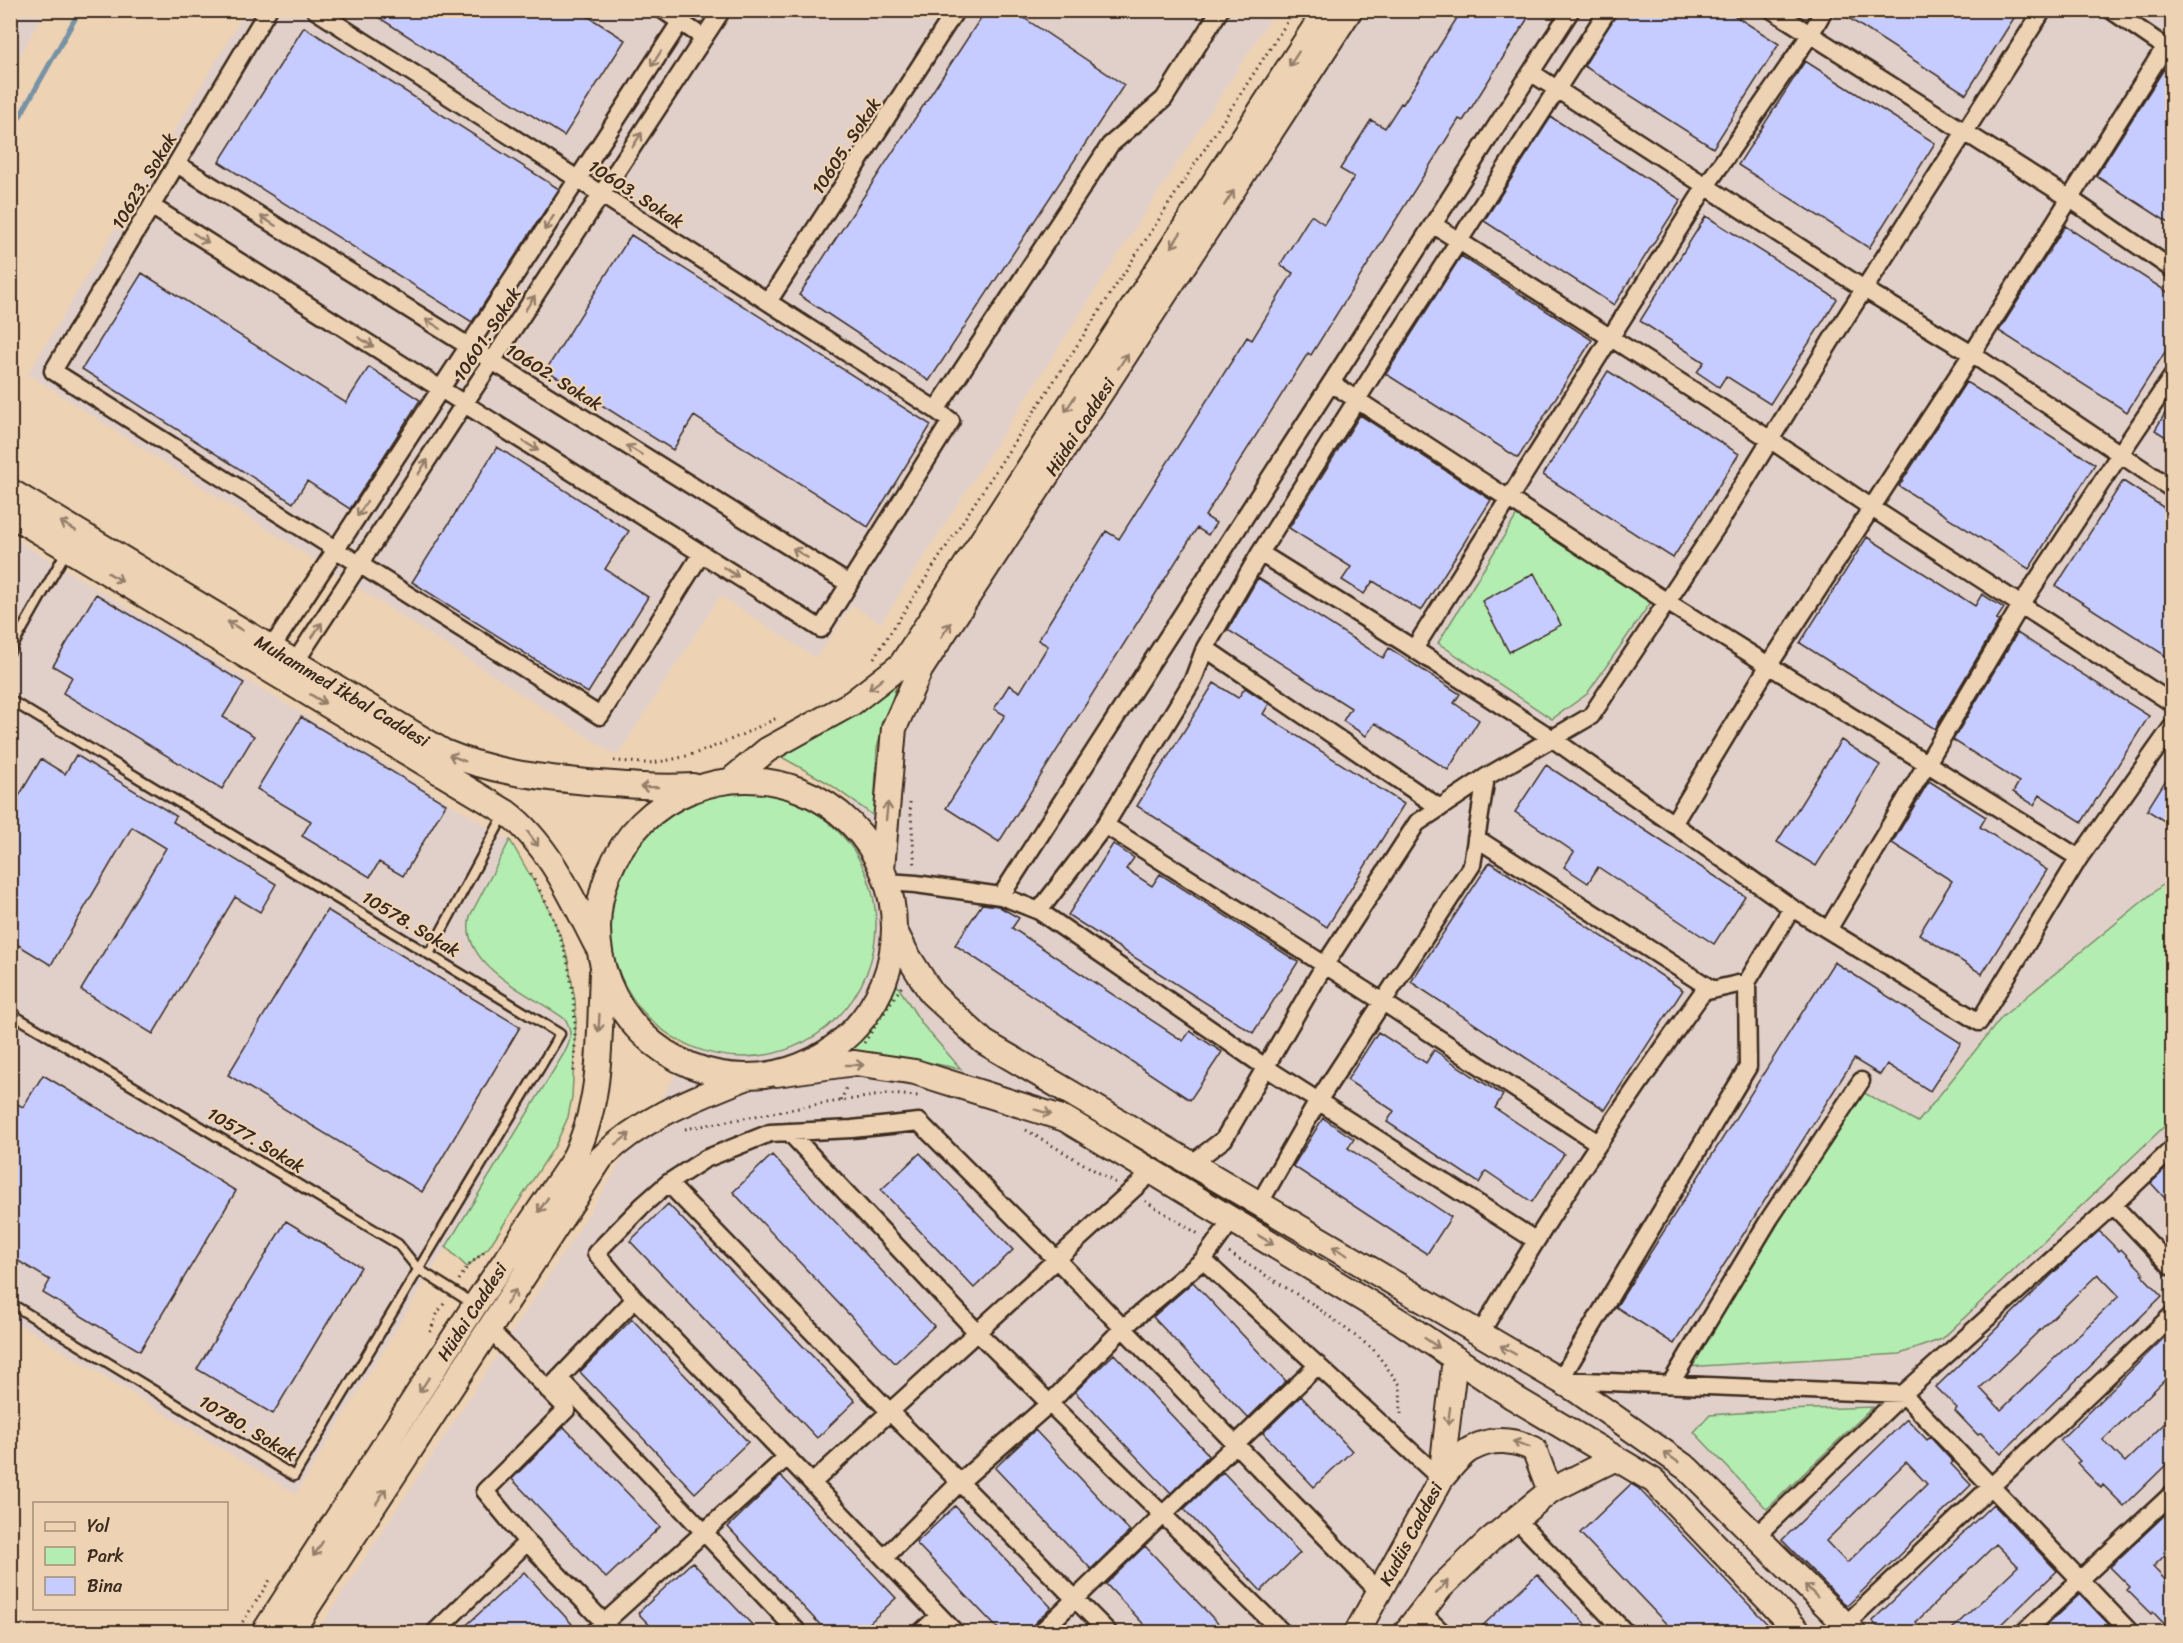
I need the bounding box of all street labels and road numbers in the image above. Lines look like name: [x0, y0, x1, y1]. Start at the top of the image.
street label: 10605. Sokak: [803, 91, 890, 201]
street label: 10623. Sokak: [102, 126, 186, 236]
street label: 10603. Sokak: [581, 151, 691, 237]
street label: 10601. Sokak: [444, 280, 530, 388]
street label: 10602. Sokak: [499, 334, 609, 420]
street label: Hüdai Caddesi: [1036, 370, 1125, 483]
street label: Muhammed İkbal Caddesi: [248, 626, 437, 757]
street label: 10578. Sokak: [356, 882, 467, 966]
street label: 10577. Sokak: [201, 1098, 311, 1182]
street label: Hüdai Caddesi: [428, 1255, 517, 1368]
street label: 10780. Sokak: [192, 1386, 304, 1470]
street label: Kudüs Caddesi: [1370, 1475, 1452, 1592]

